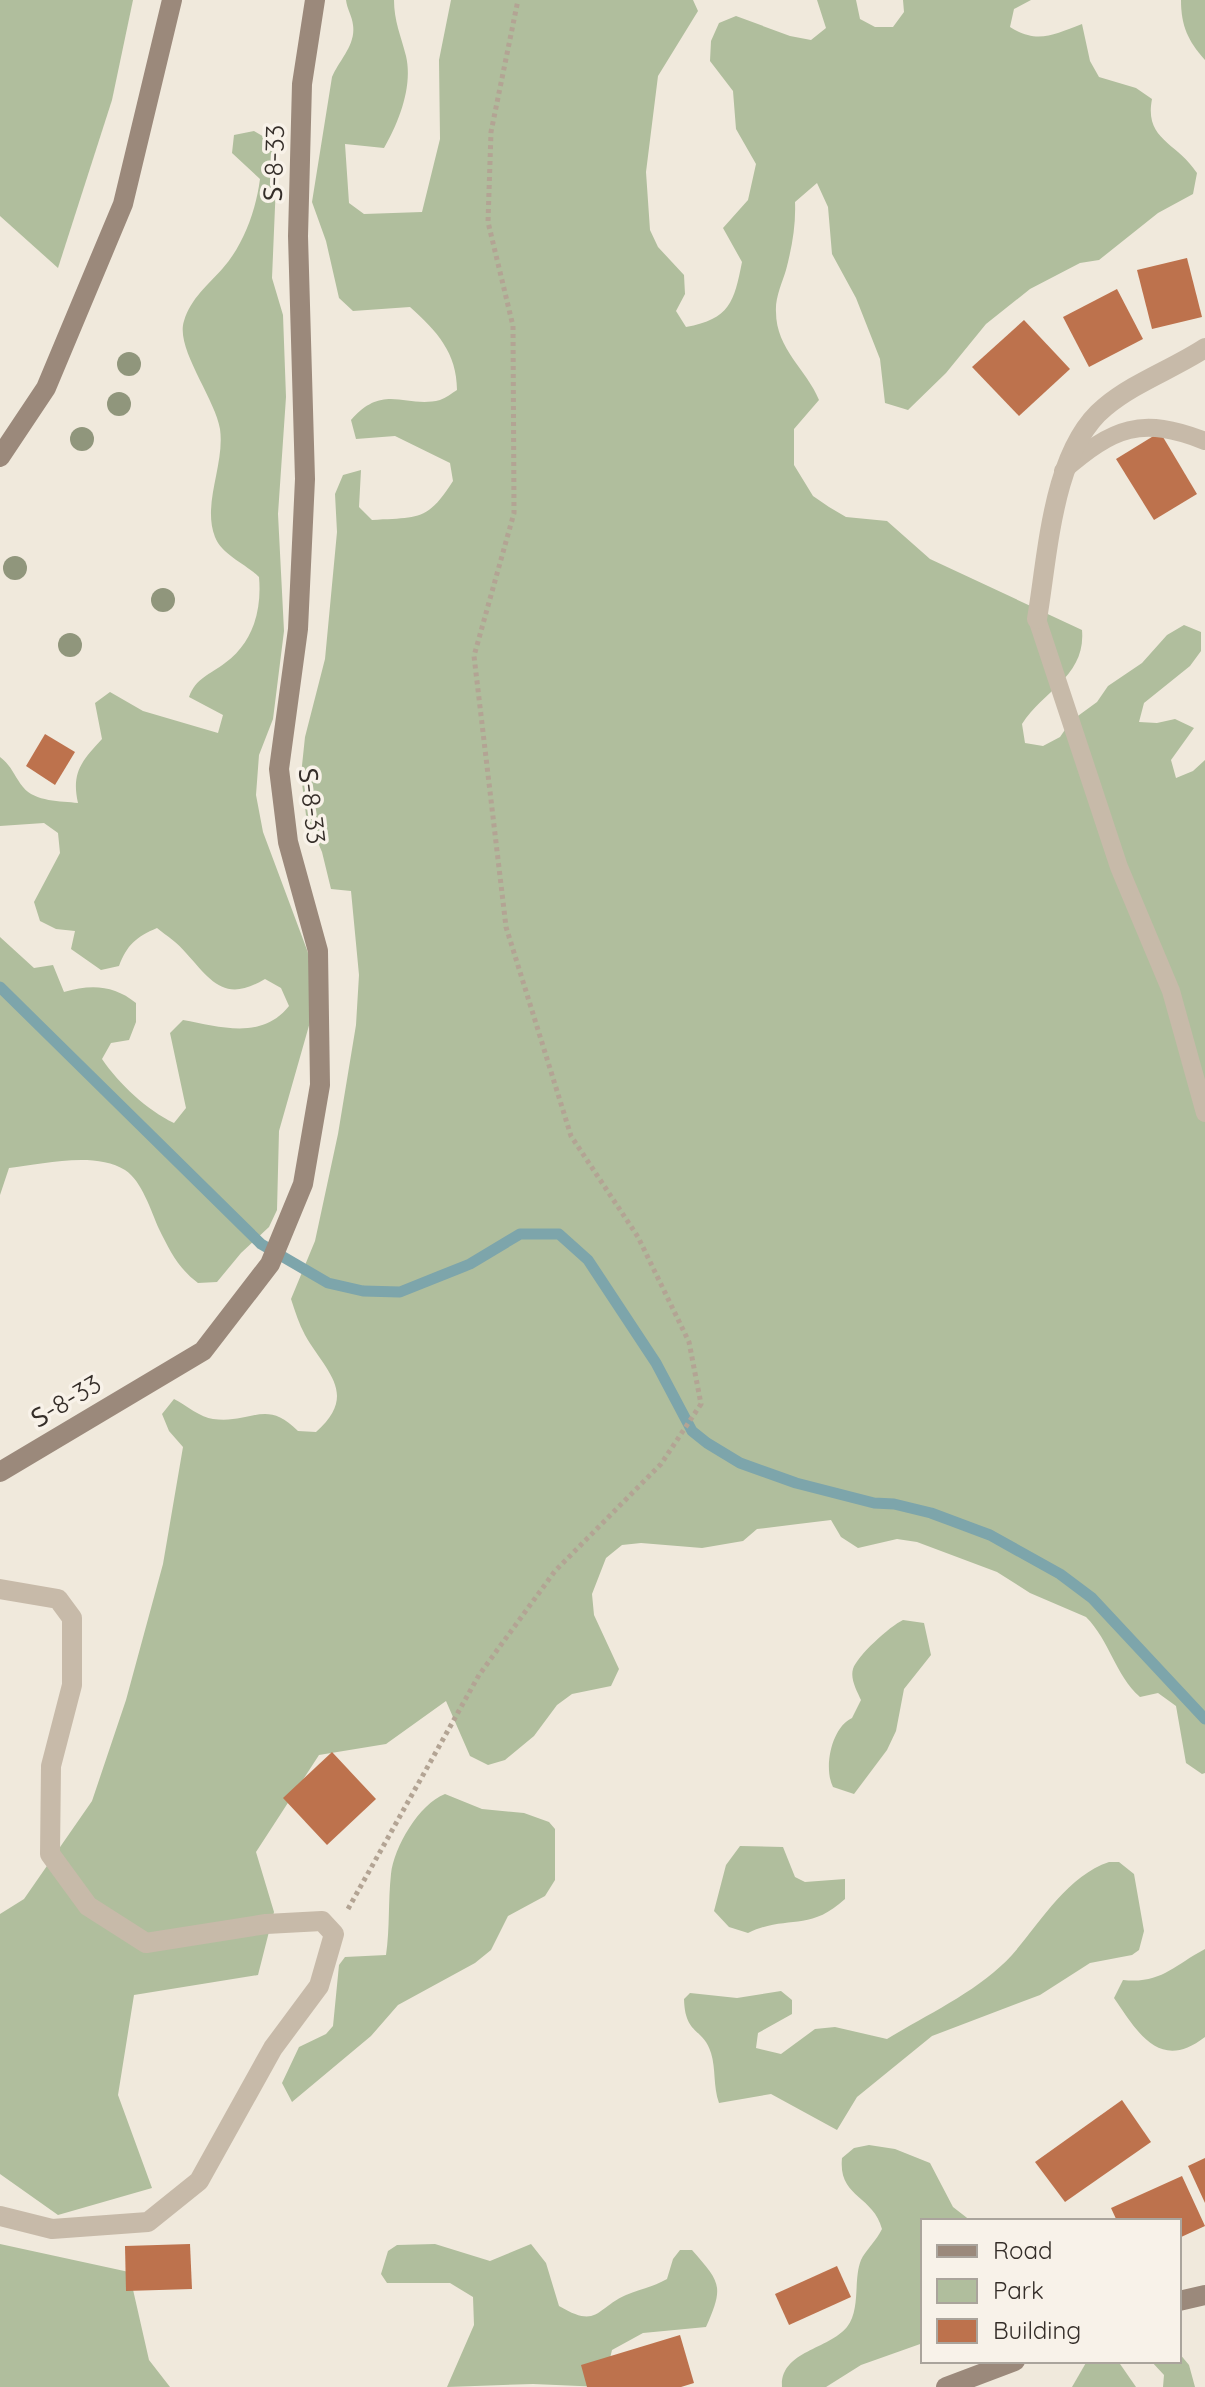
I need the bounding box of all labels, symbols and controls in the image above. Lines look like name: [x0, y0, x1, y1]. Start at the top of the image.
street label: Տ-8-33: [256, 124, 291, 202]
street label: Տ-8-33: [291, 766, 334, 846]
street label: Տ-8-33: [24, 1367, 107, 1434]
legend: [921, 2219, 1181, 2363]
text: Road: [993, 2235, 1053, 2265]
text: Park: [993, 2275, 1044, 2305]
text: Building: [993, 2315, 1081, 2345]

